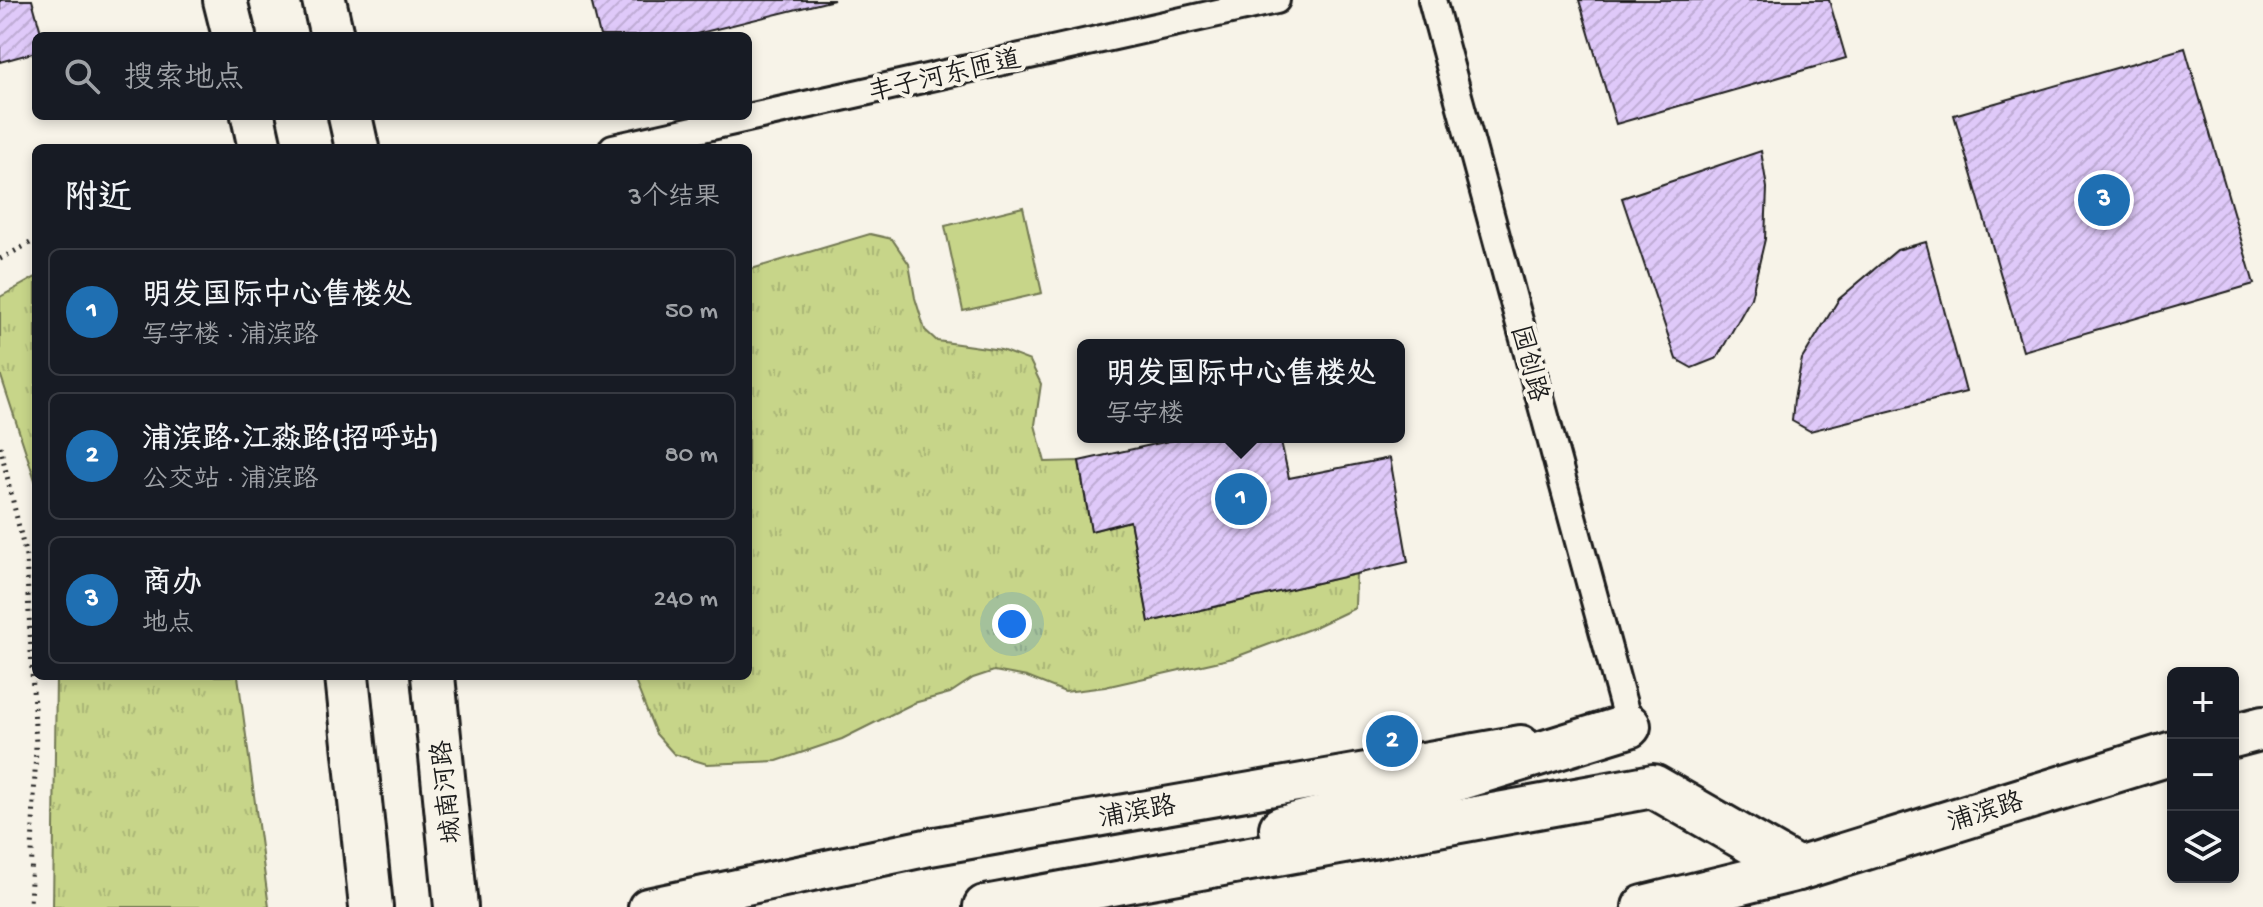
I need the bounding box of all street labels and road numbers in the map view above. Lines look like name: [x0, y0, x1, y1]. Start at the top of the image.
street label: 丰子河东匝道: [865, 44, 1025, 111]
street label: 园创路: [1502, 322, 1554, 406]
street label: 城南河路: [427, 738, 470, 845]
street label: 浦滨路: [1944, 786, 2028, 841]
street label: 浦滨路: [1096, 790, 1179, 836]

